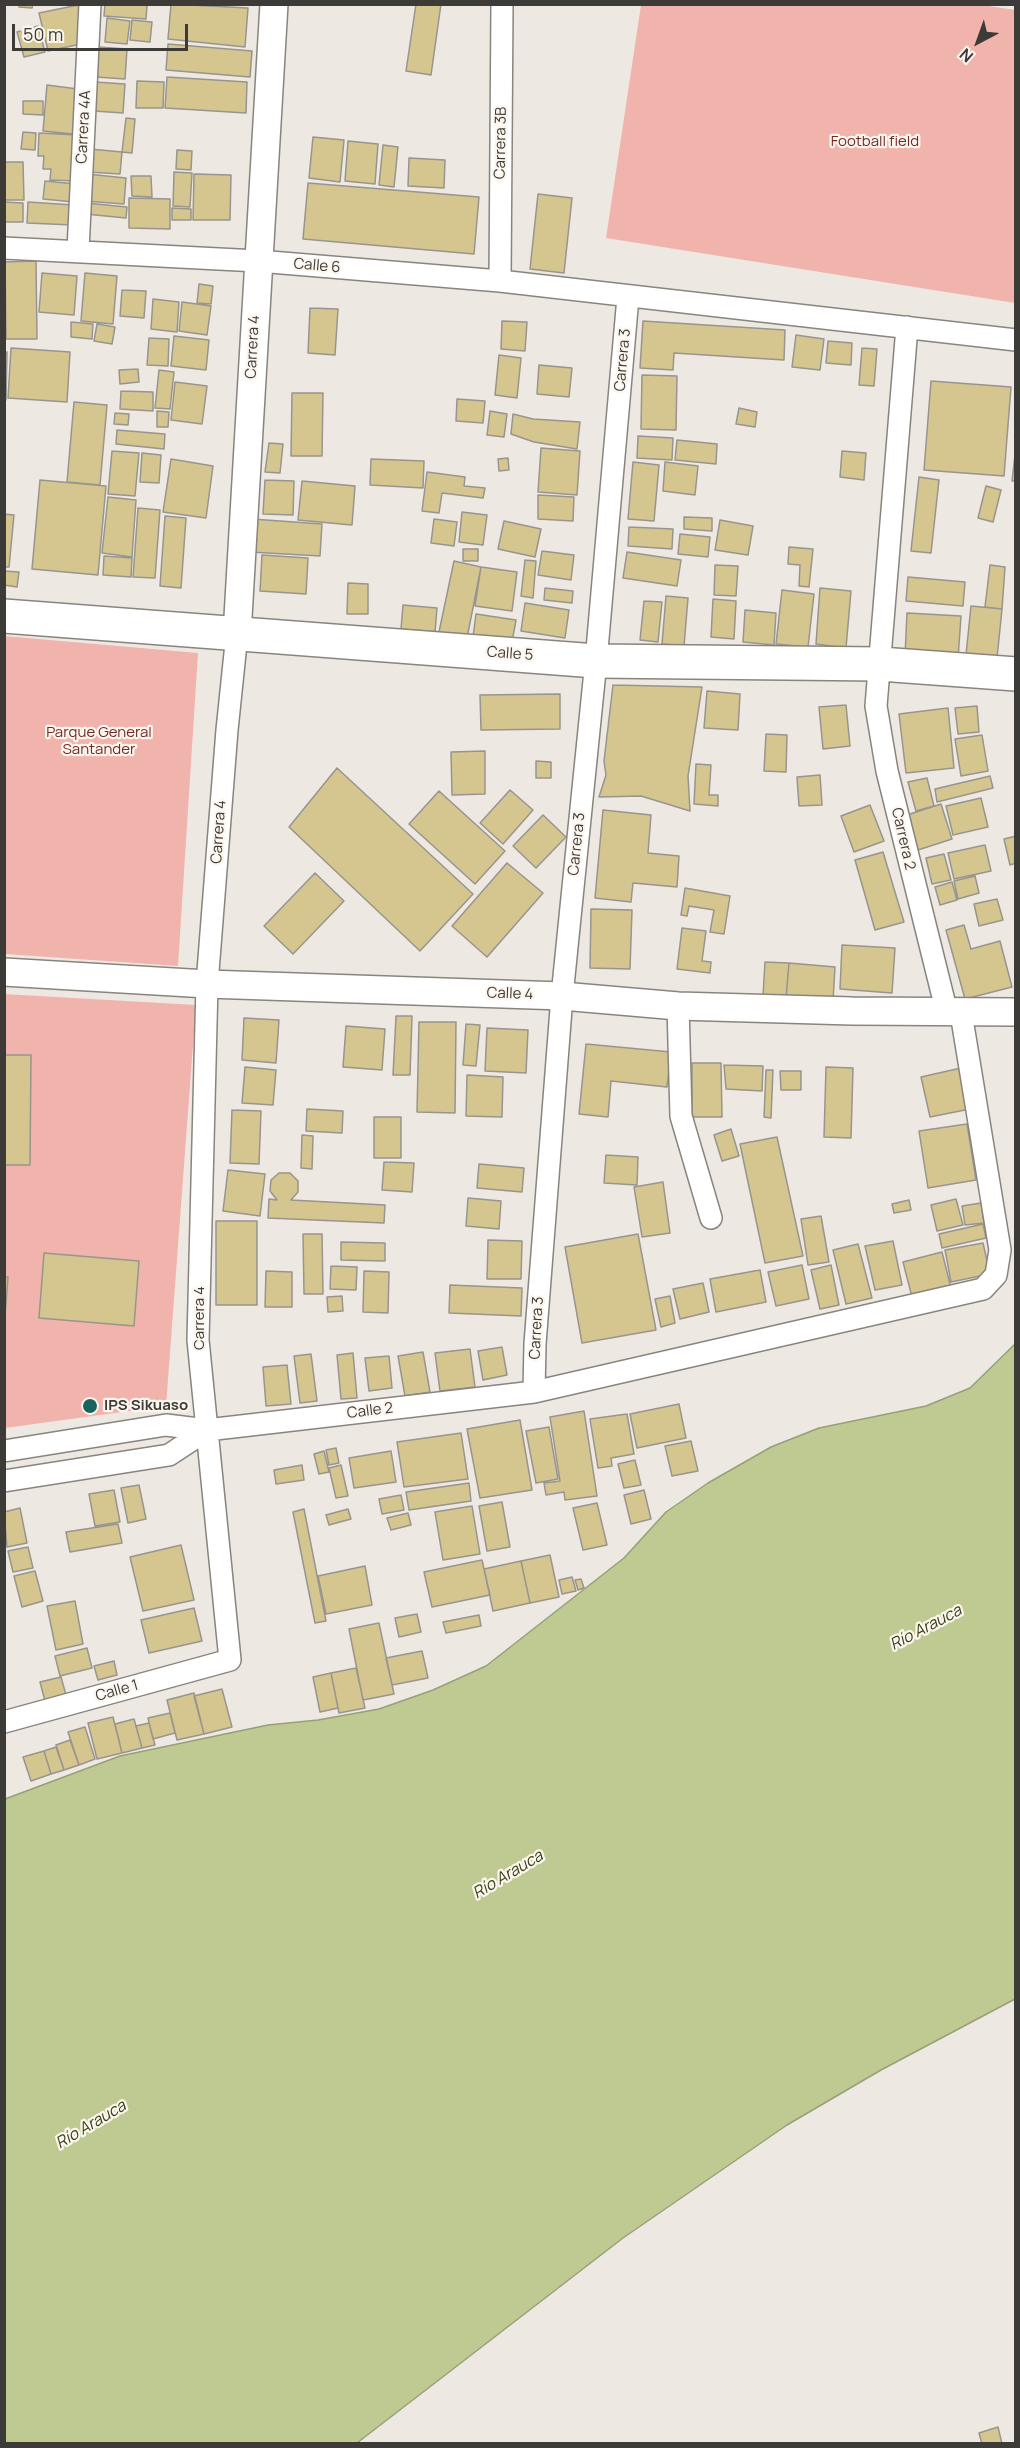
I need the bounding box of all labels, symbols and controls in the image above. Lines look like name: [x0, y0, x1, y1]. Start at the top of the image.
scale bar: [15, 12, 190, 50]
north arrow: [948, 12, 1008, 72]
text: 50 m: [23, 22, 63, 46]
text: N: [955, 44, 978, 68]
street label: Carrera 4A: [73, 90, 95, 164]
street label: Carrera 3B: [491, 107, 511, 179]
park label: Football field: [831, 133, 919, 151]
street label: Calle 6: [293, 255, 341, 277]
street label: Carrera 4: [242, 315, 264, 379]
street label: Carrera 3: [611, 328, 635, 392]
street label: Calle 5: [486, 643, 534, 665]
park label: Parque General Santander: [46, 724, 152, 759]
street label: Carrera 4: [208, 800, 230, 864]
street label: Carrera 2: [887, 806, 919, 872]
street label: Carrera 3: [565, 812, 589, 876]
street label: Calle 4: [486, 984, 534, 1004]
street label: Carrera 4: [191, 1286, 209, 1350]
street label: Carrera 3: [526, 1296, 548, 1360]
marker: IPS Sikuaso: [81, 1397, 99, 1415]
place label: IPS Sikuaso: [104, 1397, 188, 1415]
street label: Calle 2: [346, 1399, 394, 1423]
water label: Río Arauca: [887, 1601, 965, 1655]
street label: Calle 1: [94, 1676, 140, 1706]
water label: Río Arauca: [470, 1847, 546, 1903]
water label: Río Arauca: [53, 2097, 129, 2153]

